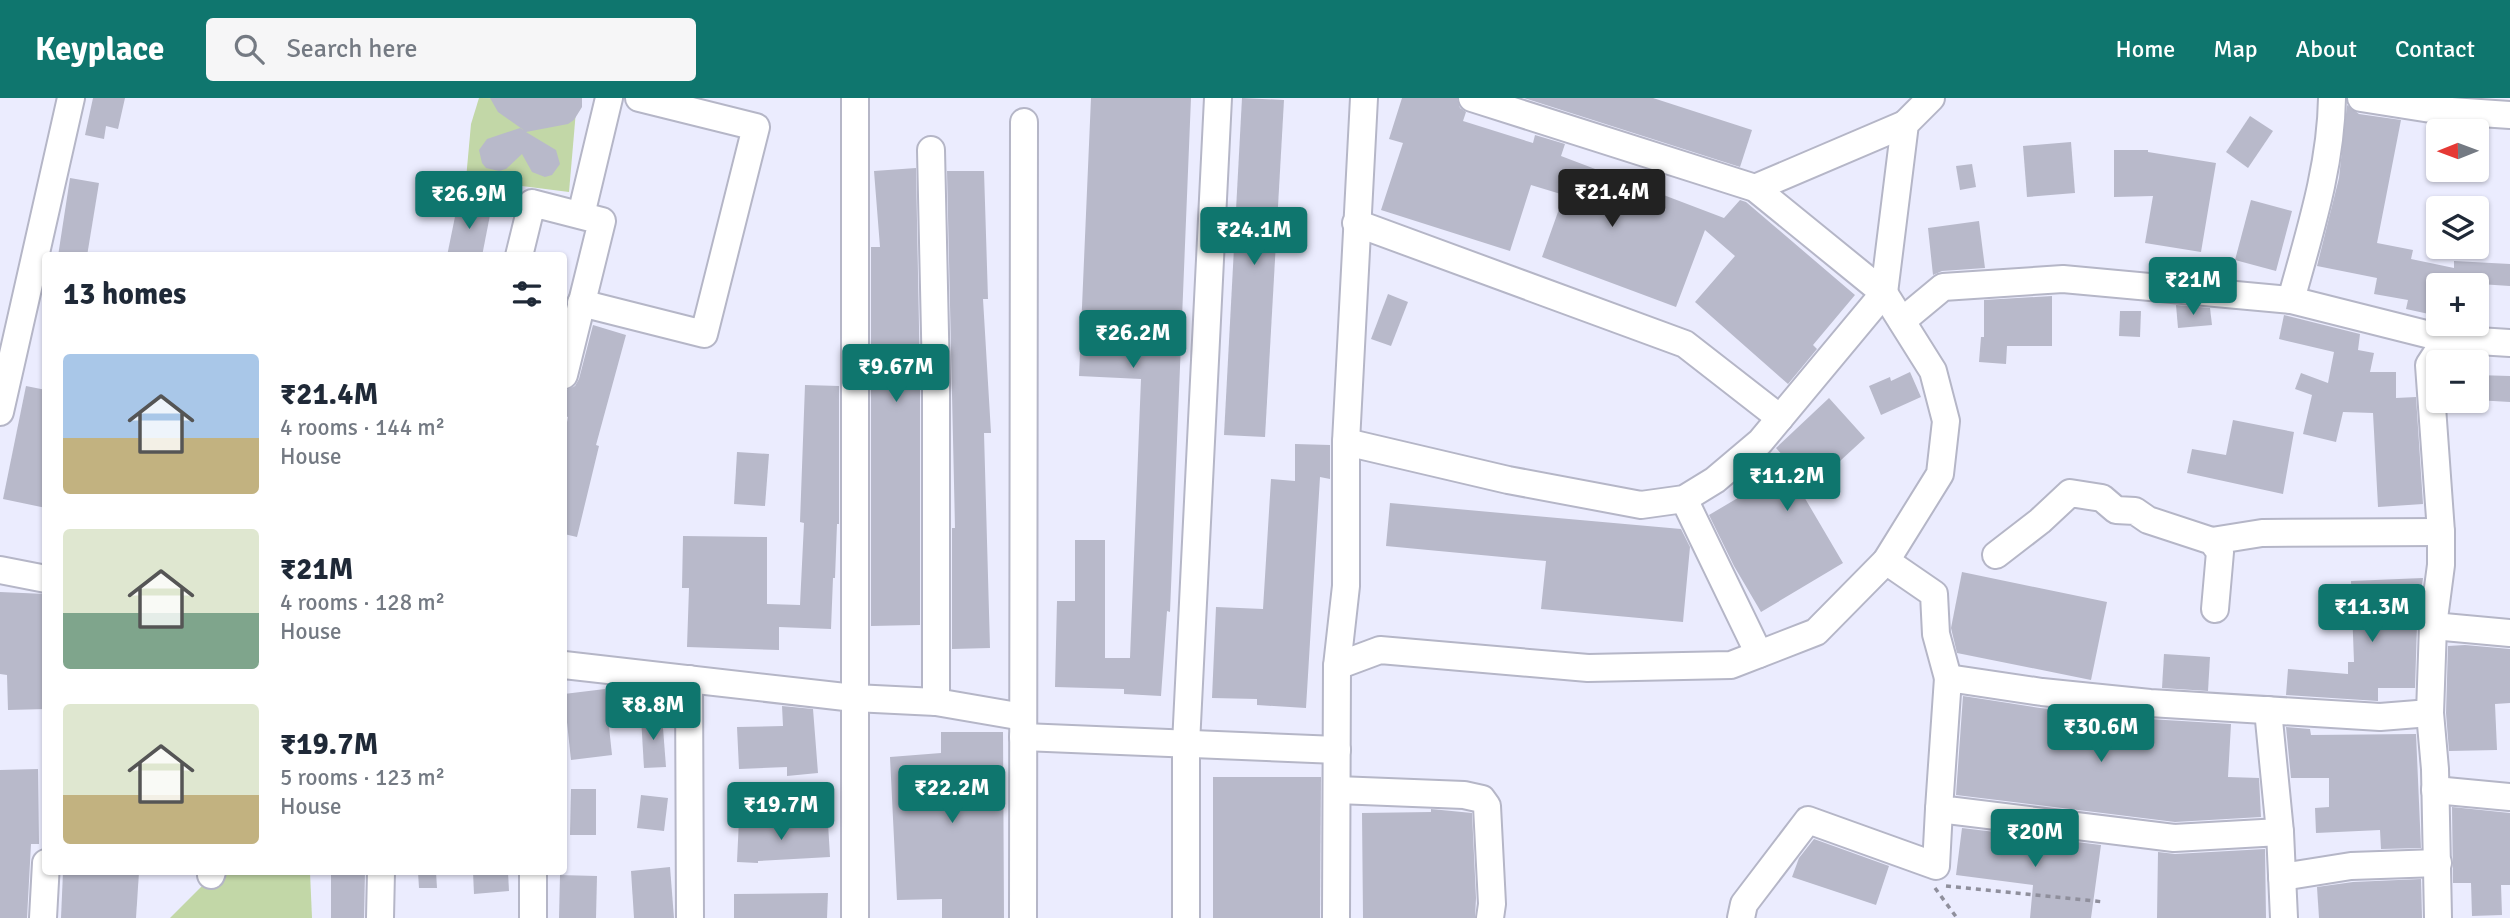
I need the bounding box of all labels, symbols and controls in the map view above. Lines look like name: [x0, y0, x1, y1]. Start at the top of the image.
search box: [206, 18, 696, 81]
text: Keyplace: [35, 29, 164, 70]
icon: search: [230, 30, 268, 68]
text: Search here: [286, 33, 418, 65]
text: Home: [2115, 34, 2175, 64]
text: Map: [2213, 34, 2258, 64]
text: About: [2296, 34, 2357, 64]
text: Contact: [2395, 34, 2475, 64]
north arrow: [2426, 119, 2488, 182]
map controls: [2426, 119, 2489, 413]
pin: ₹21.4M: [1555, 170, 1669, 229]
pin: ₹26.9M: [412, 172, 526, 231]
text: ₹21.4M: [1574, 177, 1650, 206]
text: ₹26.9M: [431, 179, 507, 208]
button: layers: [2426, 196, 2489, 259]
pin: ₹24.1M: [1197, 208, 1311, 267]
text: ₹24.1M: [1216, 215, 1292, 244]
pin: ₹21M: [2152, 258, 2234, 317]
text: ₹21M: [2165, 265, 2221, 294]
button: +: [2426, 273, 2489, 336]
icon: filters: [508, 275, 546, 313]
text: 13 homes: [63, 276, 186, 313]
pin: ₹26.2M: [1076, 310, 1190, 370]
text: ₹26.2M: [1095, 318, 1171, 347]
pin: ₹9.67M: [839, 344, 953, 404]
button: −: [2426, 350, 2489, 413]
text: ₹9.67M: [858, 352, 934, 381]
text: ₹21.4M: [280, 376, 378, 413]
icon: home: [119, 382, 203, 466]
text: 4 rooms · 144 m²: [280, 413, 445, 442]
text: House: [280, 442, 342, 471]
pin: ₹11.2M: [1730, 454, 1844, 513]
text: ₹11.2M: [1749, 461, 1825, 490]
text: ₹21M: [280, 551, 354, 588]
icon: home: [119, 557, 203, 641]
pin: ₹11.3M: [2315, 584, 2429, 644]
text: 4 rooms · 128 m²: [280, 588, 445, 617]
text: ₹11.3M: [2334, 592, 2410, 621]
text: House: [280, 617, 342, 646]
pin: ₹8.8M: [604, 682, 702, 742]
text: ₹8.8M: [621, 690, 685, 719]
pin: ₹30.6M: [2044, 704, 2158, 764]
text: ₹30.6M: [2063, 712, 2139, 741]
text: ₹19.7M: [280, 726, 378, 763]
icon: home: [119, 732, 203, 816]
text: 5 rooms · 123 m²: [280, 763, 445, 792]
pin: ₹22.2M: [895, 766, 1009, 825]
text: ₹22.2M: [914, 773, 990, 802]
pin: ₹19.7M: [724, 782, 838, 842]
text: ₹19.7M: [743, 790, 819, 819]
text: House: [280, 792, 342, 821]
pin: ₹20M: [1994, 810, 2076, 869]
text: ₹20M: [2007, 817, 2063, 846]

